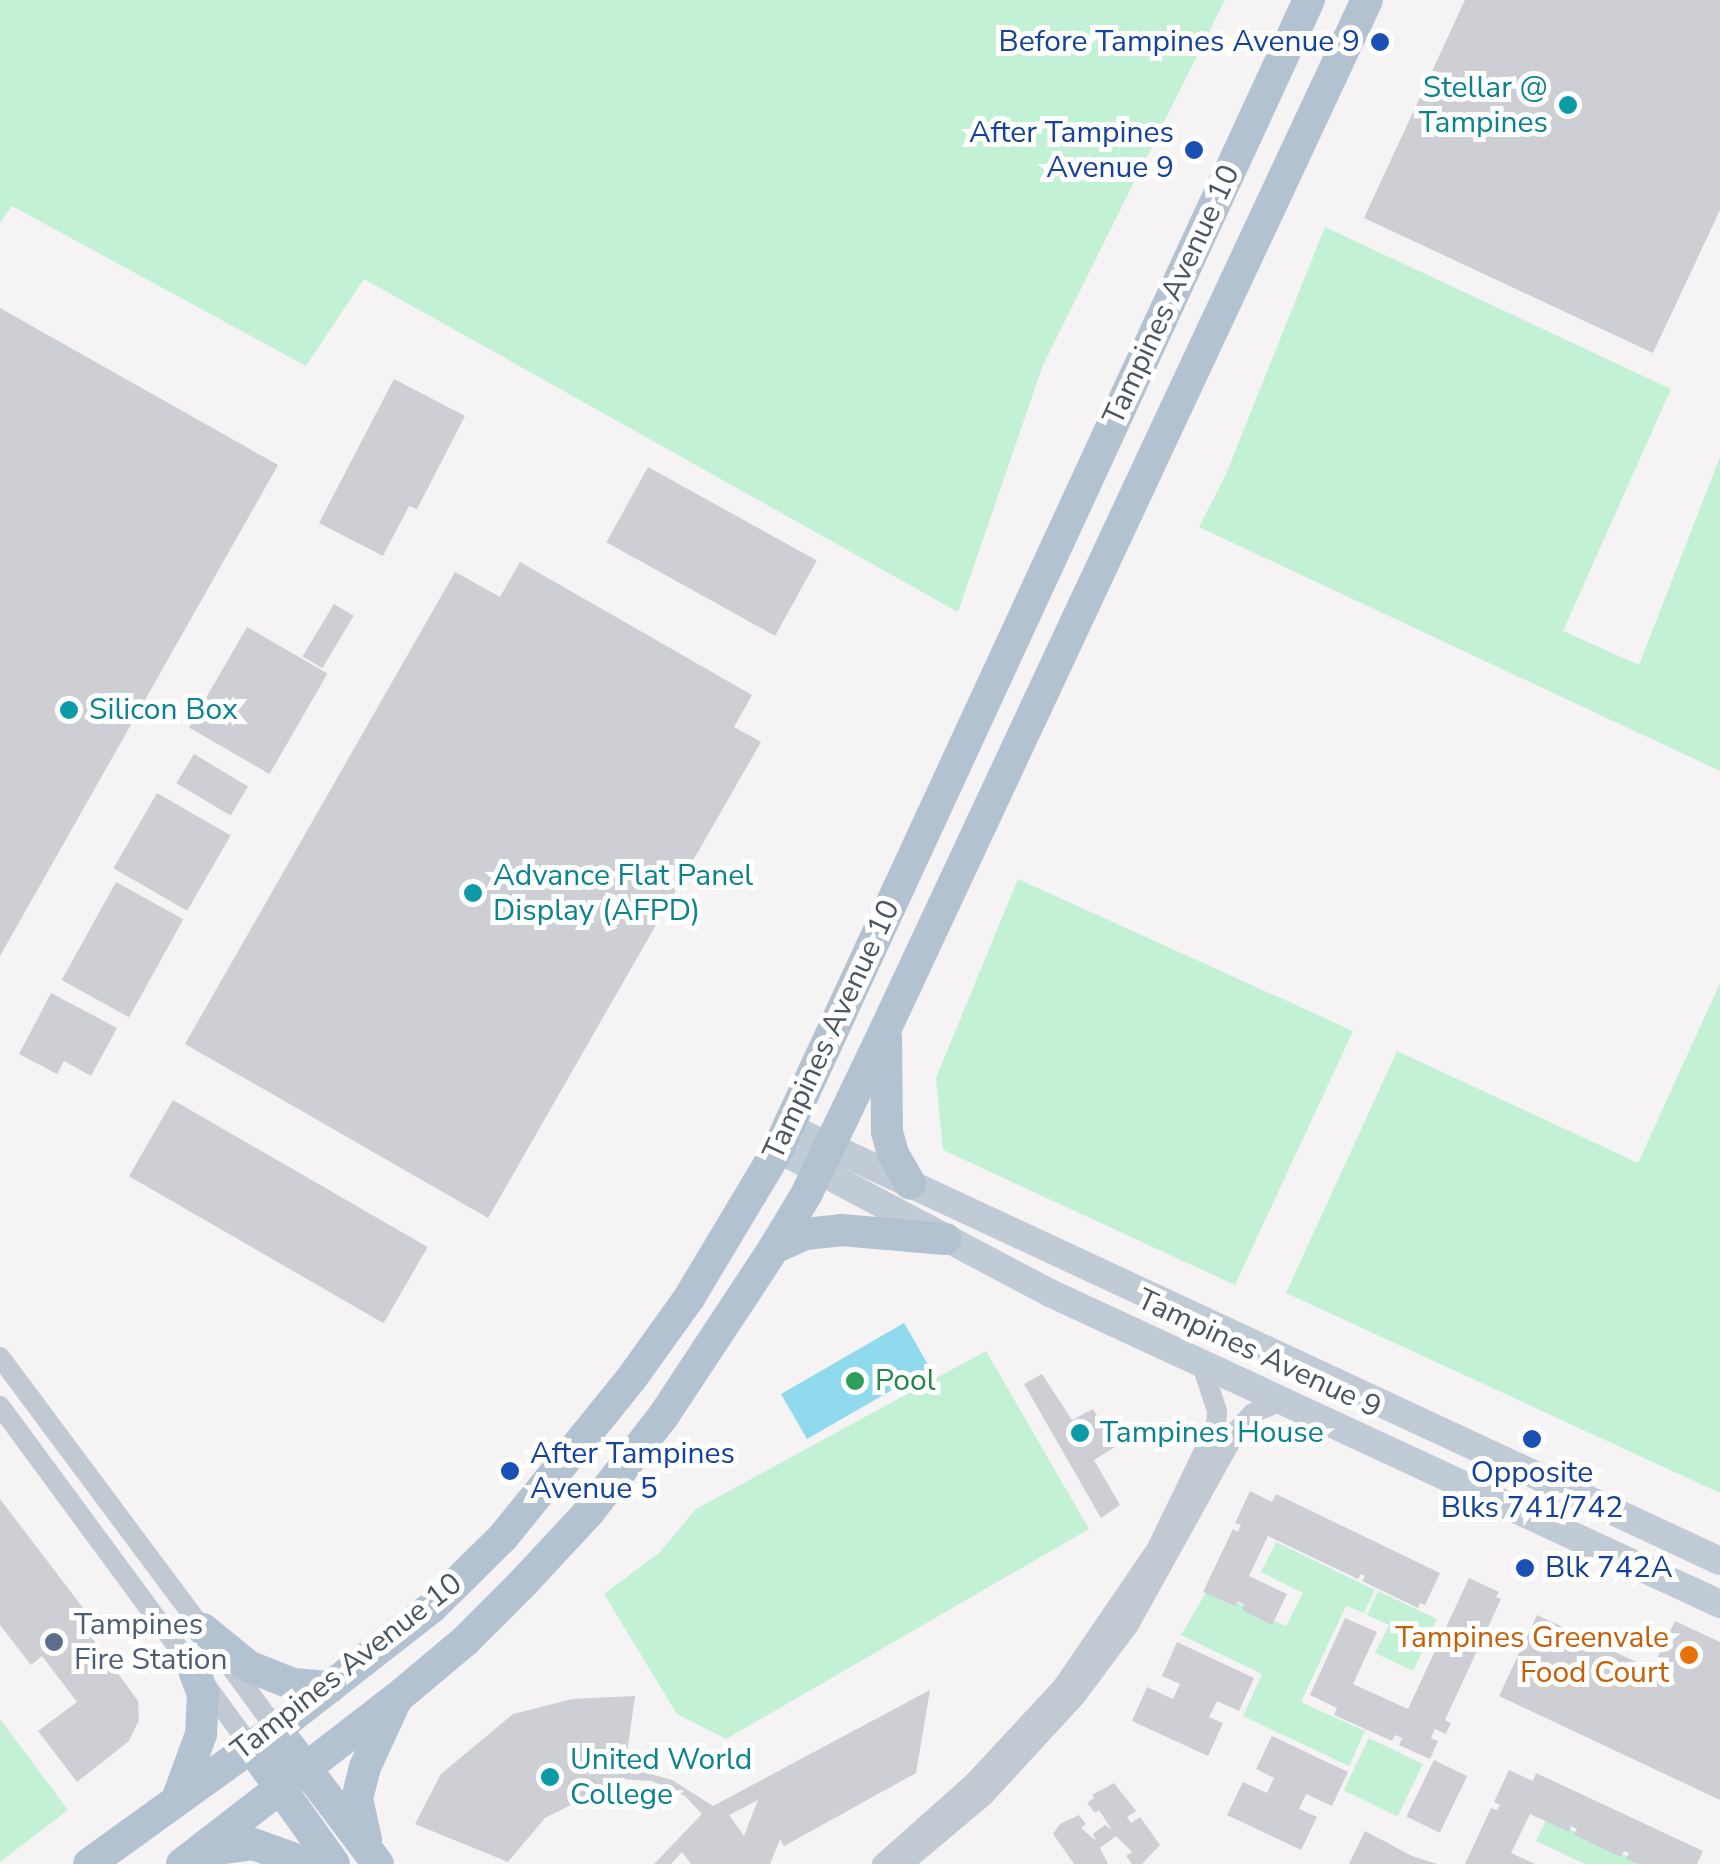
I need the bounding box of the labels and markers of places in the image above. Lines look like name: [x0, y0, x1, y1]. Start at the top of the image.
place label: Before Tampines Avenue 9: [999, 24, 1360, 60]
marker: Before Tampines Avenue 9: [1369, 31, 1391, 53]
place label: Stellar @ Tampines: [1419, 70, 1548, 140]
marker: Stellar @ Tampines: [1557, 94, 1579, 116]
place label: After Tampines Avenue 9: [969, 115, 1174, 186]
marker: After Tampines Avenue 9: [1183, 139, 1205, 161]
place label: Silicon Box: [89, 692, 238, 728]
marker: Silicon Box: [58, 699, 80, 721]
place label: Advance Flat Panel Display (AFPD): [493, 858, 753, 928]
marker: Advance Flat Panel Display (AFPD): [462, 882, 484, 904]
place label: Pool: [875, 1363, 936, 1399]
marker: Pool: [844, 1370, 866, 1392]
place label: Tampines House: [1100, 1415, 1324, 1451]
marker: Tampines House: [1069, 1422, 1091, 1444]
marker: Opposite Blks 741/742: [1521, 1428, 1543, 1450]
place label: After Tampines Avenue 5: [530, 1436, 735, 1506]
place label: Opposite Blks 741/742: [1441, 1455, 1623, 1526]
marker: After Tampines Avenue 5: [499, 1460, 521, 1482]
place label: Blk 742A: [1545, 1550, 1673, 1586]
marker: Blk 742A: [1514, 1557, 1536, 1579]
place label: Tampines Fire Station: [74, 1607, 228, 1678]
place label: Tampines Greenvale Food Court: [1395, 1620, 1669, 1690]
marker: Tampines Fire Station: [43, 1631, 65, 1653]
marker: Tampines Greenvale Food Court: [1678, 1644, 1700, 1666]
place label: United World College: [570, 1742, 752, 1812]
marker: United World College: [539, 1766, 561, 1788]

